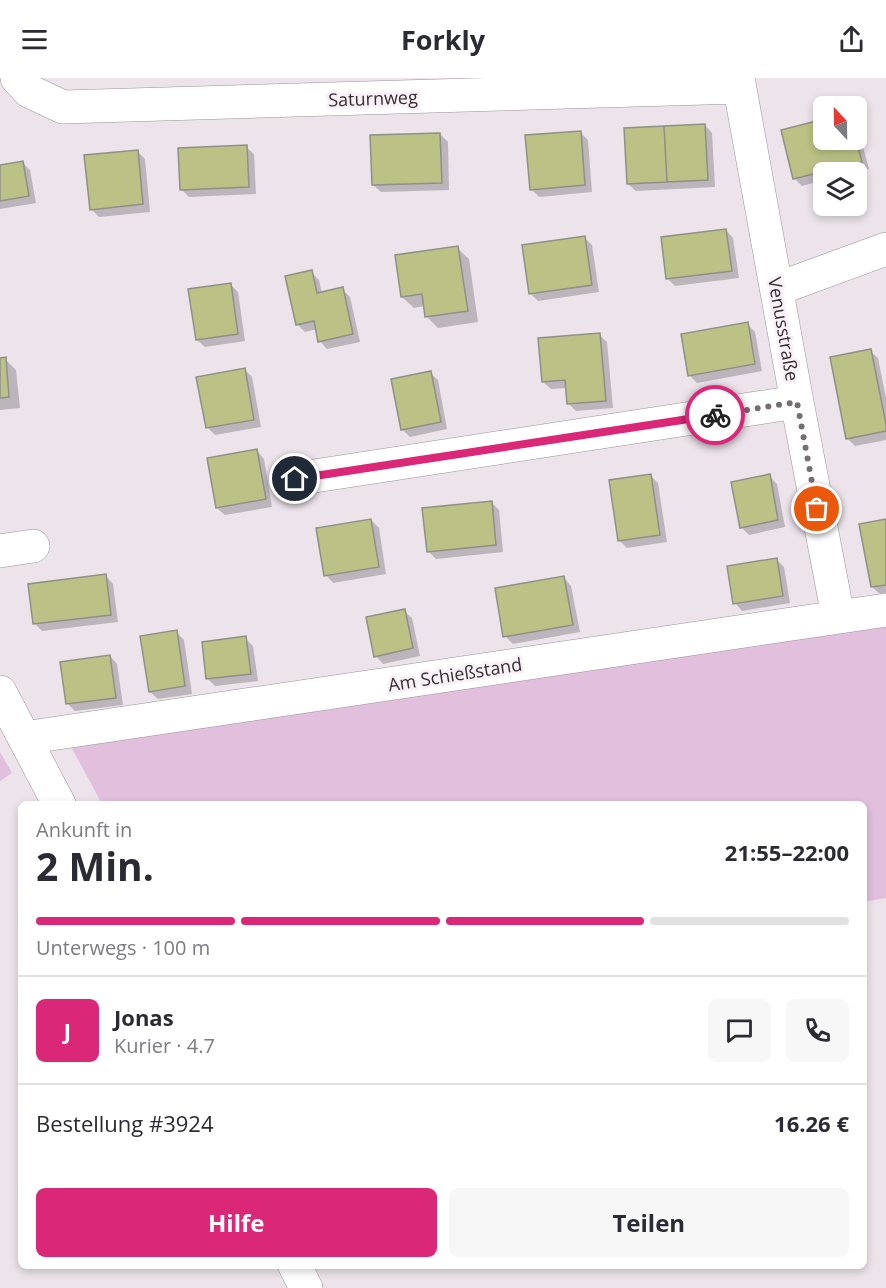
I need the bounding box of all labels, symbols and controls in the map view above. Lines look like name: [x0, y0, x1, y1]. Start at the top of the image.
text: Forkly: [401, 21, 485, 58]
icon: menu: [18, 23, 51, 56]
icon: share: [835, 23, 868, 56]
street label: Saturnweg: [328, 84, 418, 112]
north arrow: [813, 96, 867, 150]
map controls: [813, 96, 867, 216]
button: layers: [813, 162, 867, 216]
street label: Venusstraße: [763, 275, 805, 383]
courier: [685, 385, 745, 445]
icon: bike: [699, 399, 732, 432]
pin: [269, 453, 320, 504]
icon: home: [278, 462, 311, 495]
pin: [791, 483, 842, 534]
icon: bag: [800, 492, 833, 525]
street label: Am Schießstand: [386, 652, 524, 696]
text: Ankunft in: [36, 816, 132, 843]
text: 21:55–22:00: [725, 837, 849, 867]
text: 2 Min.: [36, 839, 154, 892]
text: Unterwegs · 100 m: [36, 934, 210, 961]
button: chat: [708, 999, 771, 1062]
button: phone: [786, 999, 849, 1062]
text: Jonas: [114, 1002, 174, 1032]
text: J: [64, 1015, 71, 1045]
text: Kurier · 4.7: [114, 1032, 215, 1059]
text: Bestellung #3924: [36, 1108, 214, 1138]
text: 16.26 €: [774, 1108, 849, 1138]
button: Hilfe: [36, 1188, 437, 1257]
button: Teilen: [449, 1188, 849, 1257]

